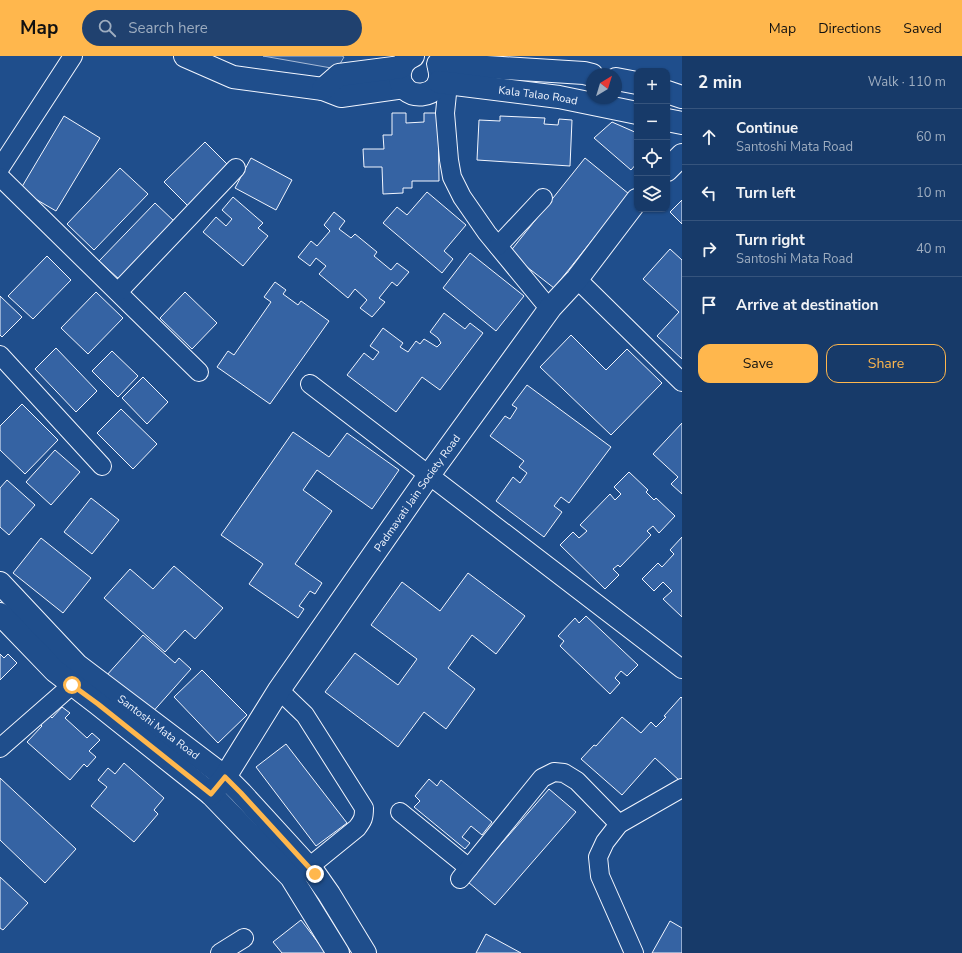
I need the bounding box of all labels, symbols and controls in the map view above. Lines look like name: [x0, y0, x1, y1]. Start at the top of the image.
search box: [82, 10, 362, 46]
text: Map: [20, 15, 58, 41]
icon: search: [96, 17, 118, 39]
text: Search here: [128, 18, 208, 38]
text: Map: [769, 19, 796, 38]
text: Directions: [818, 19, 881, 38]
text: Saved: [903, 19, 942, 38]
north arrow: [586, 68, 622, 104]
map controls: [634, 68, 670, 212]
button: +: [634, 68, 670, 104]
text: 2 min: [698, 71, 742, 94]
text: Walk · 110 m: [868, 73, 946, 91]
street label: Kala Talao Road: [498, 82, 579, 109]
button: −: [634, 104, 670, 140]
text: Continue: [736, 118, 798, 138]
icon: ahead: [698, 126, 720, 148]
text: 60 m: [916, 128, 946, 146]
text: Santoshi Mata Road: [736, 138, 853, 156]
button: locate: [634, 140, 670, 176]
button: layers: [634, 176, 670, 212]
icon: left: [698, 182, 720, 204]
text: Turn left: [736, 183, 795, 203]
text: 10 m: [916, 184, 946, 202]
text: Turn right: [736, 230, 805, 250]
icon: right: [698, 238, 720, 260]
text: 40 m: [916, 240, 946, 258]
text: Santoshi Mata Road: [736, 250, 853, 268]
icon: arrive: [698, 294, 720, 316]
text: Arrive at destination: [736, 295, 879, 315]
button: Save: [698, 344, 818, 383]
button: Share: [826, 344, 946, 383]
street label: Padmavati Jain Society Road: [371, 432, 464, 555]
route start: [63, 676, 81, 694]
street label: Santoshi Mata Road: [114, 691, 202, 763]
route end: [306, 865, 324, 883]

